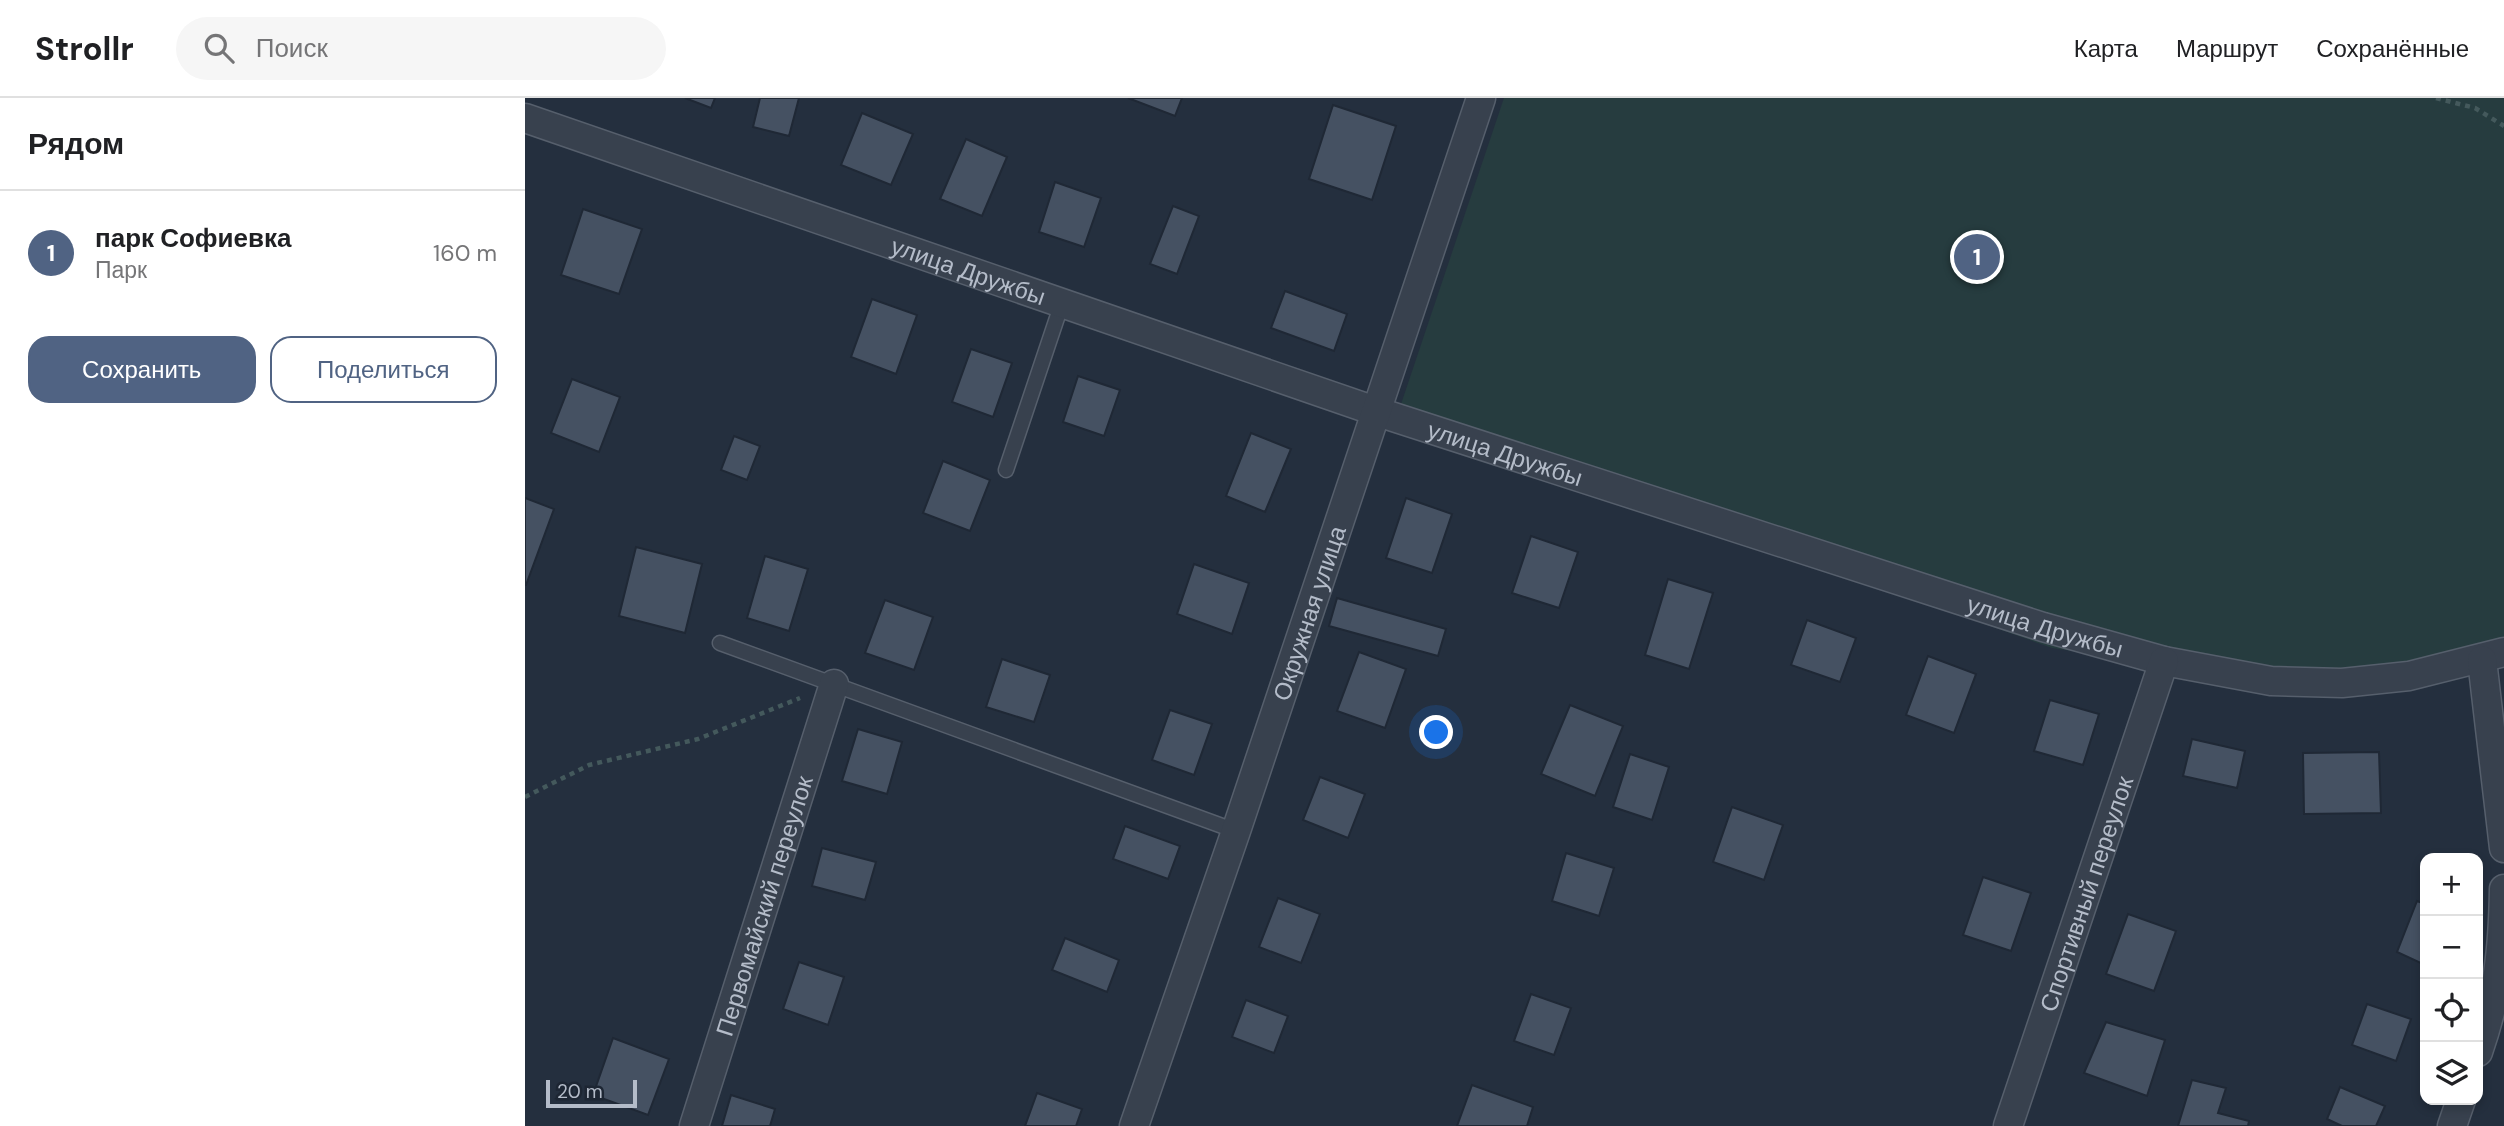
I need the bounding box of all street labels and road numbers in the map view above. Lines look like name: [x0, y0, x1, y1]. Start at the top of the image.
street label: улица Дружбы: [887, 230, 1050, 312]
street label: улица Дружбы: [1424, 414, 1587, 493]
street label: Окружная улица: [1265, 521, 1353, 705]
street label: улица Дружбы: [1963, 588, 2127, 664]
street label: Первомайский переулок: [708, 771, 820, 1040]
street label: Спортивный переулок: [2032, 772, 2140, 1015]

